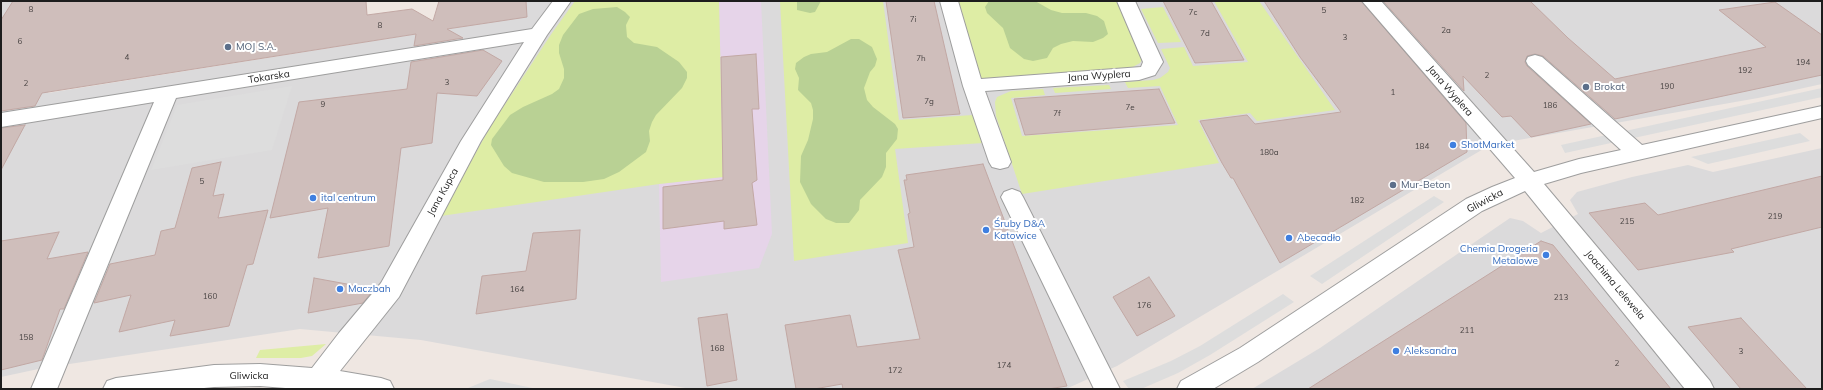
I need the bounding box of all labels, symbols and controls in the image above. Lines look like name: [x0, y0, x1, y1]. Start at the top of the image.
house number: 8: [29, 5, 33, 15]
house number: 5: [1322, 6, 1326, 16]
house number: 7c: [1189, 8, 1197, 18]
house number: 7i: [910, 15, 916, 25]
house number: 8: [378, 21, 382, 31]
house number: 2a: [1441, 26, 1451, 36]
house number: 7d: [1200, 29, 1210, 39]
house number: 3: [1343, 33, 1347, 43]
house number: 6: [18, 37, 22, 47]
place label: MOJ S.A.: [236, 41, 276, 53]
marker: MOJ S.A.: [223, 42, 233, 52]
house number: 4: [125, 53, 129, 63]
house number: 7h: [916, 54, 926, 64]
house number: 194: [1796, 58, 1810, 68]
street label: Jana Wyplera: [1425, 63, 1475, 119]
house number: 192: [1738, 66, 1752, 76]
street label: Tokarska: [247, 68, 291, 86]
street label: Jana Wyplera: [1067, 68, 1131, 84]
house number: 2: [1485, 71, 1489, 81]
house number: 3: [445, 78, 449, 88]
house number: 2: [24, 79, 28, 89]
place label: Brokat: [1594, 81, 1625, 93]
marker: Brokat: [1581, 82, 1591, 92]
house number: 190: [1660, 82, 1674, 92]
house number: 1: [1391, 88, 1395, 98]
house number: 7g: [924, 97, 934, 107]
house number: 9: [321, 100, 325, 110]
house number: 186: [1543, 101, 1557, 111]
house number: 7e: [1125, 103, 1135, 113]
house number: 7f: [1053, 109, 1061, 119]
place label: ShotMarket: [1461, 139, 1514, 151]
marker: ShotMarket: [1448, 140, 1458, 150]
house number: 184: [1415, 142, 1429, 152]
house number: 180a: [1259, 148, 1279, 158]
street label: Jana Kupca: [425, 166, 461, 218]
house number: 5: [200, 177, 204, 187]
place label: Mur-Beton: [1401, 179, 1450, 191]
marker: Mur-Beton: [1388, 180, 1398, 190]
street label: Gliwicka: [1465, 187, 1505, 215]
place label: ital centrum: [321, 192, 376, 204]
marker: ital centrum: [308, 193, 318, 203]
house number: 182: [1350, 196, 1364, 206]
house number: 219: [1768, 212, 1782, 222]
house number: 215: [1620, 217, 1634, 227]
place label: Śruby D&A Katowice: [994, 218, 1045, 242]
marker: Śruby D&A Katowice: [981, 225, 991, 235]
place label: Abecadło: [1297, 232, 1341, 244]
marker: Abecadło: [1284, 233, 1294, 243]
place label: Chemia Drogeria Metalowe: [1460, 243, 1538, 266]
street label: Joachima Lelewela: [1583, 248, 1647, 322]
marker: Chemia Drogeria Metalowe: [1541, 250, 1551, 260]
place label: Maczbah: [348, 283, 391, 295]
marker: Maczbah: [335, 284, 345, 294]
house number: 164: [510, 285, 524, 295]
house number: 160: [203, 292, 217, 302]
house number: 213: [1554, 293, 1568, 303]
house number: 176: [1137, 301, 1151, 311]
house number: 211: [1460, 326, 1474, 336]
house number: 158: [19, 333, 33, 343]
house number: 168: [710, 344, 724, 354]
place label: Aleksandra: [1404, 345, 1457, 357]
marker: Aleksandra: [1391, 346, 1401, 356]
house number: 3: [1739, 347, 1743, 357]
house number: 2: [1615, 359, 1619, 369]
house number: 174: [997, 361, 1011, 371]
house number: 172: [888, 366, 902, 376]
street label: Gliwicka: [229, 370, 269, 382]

